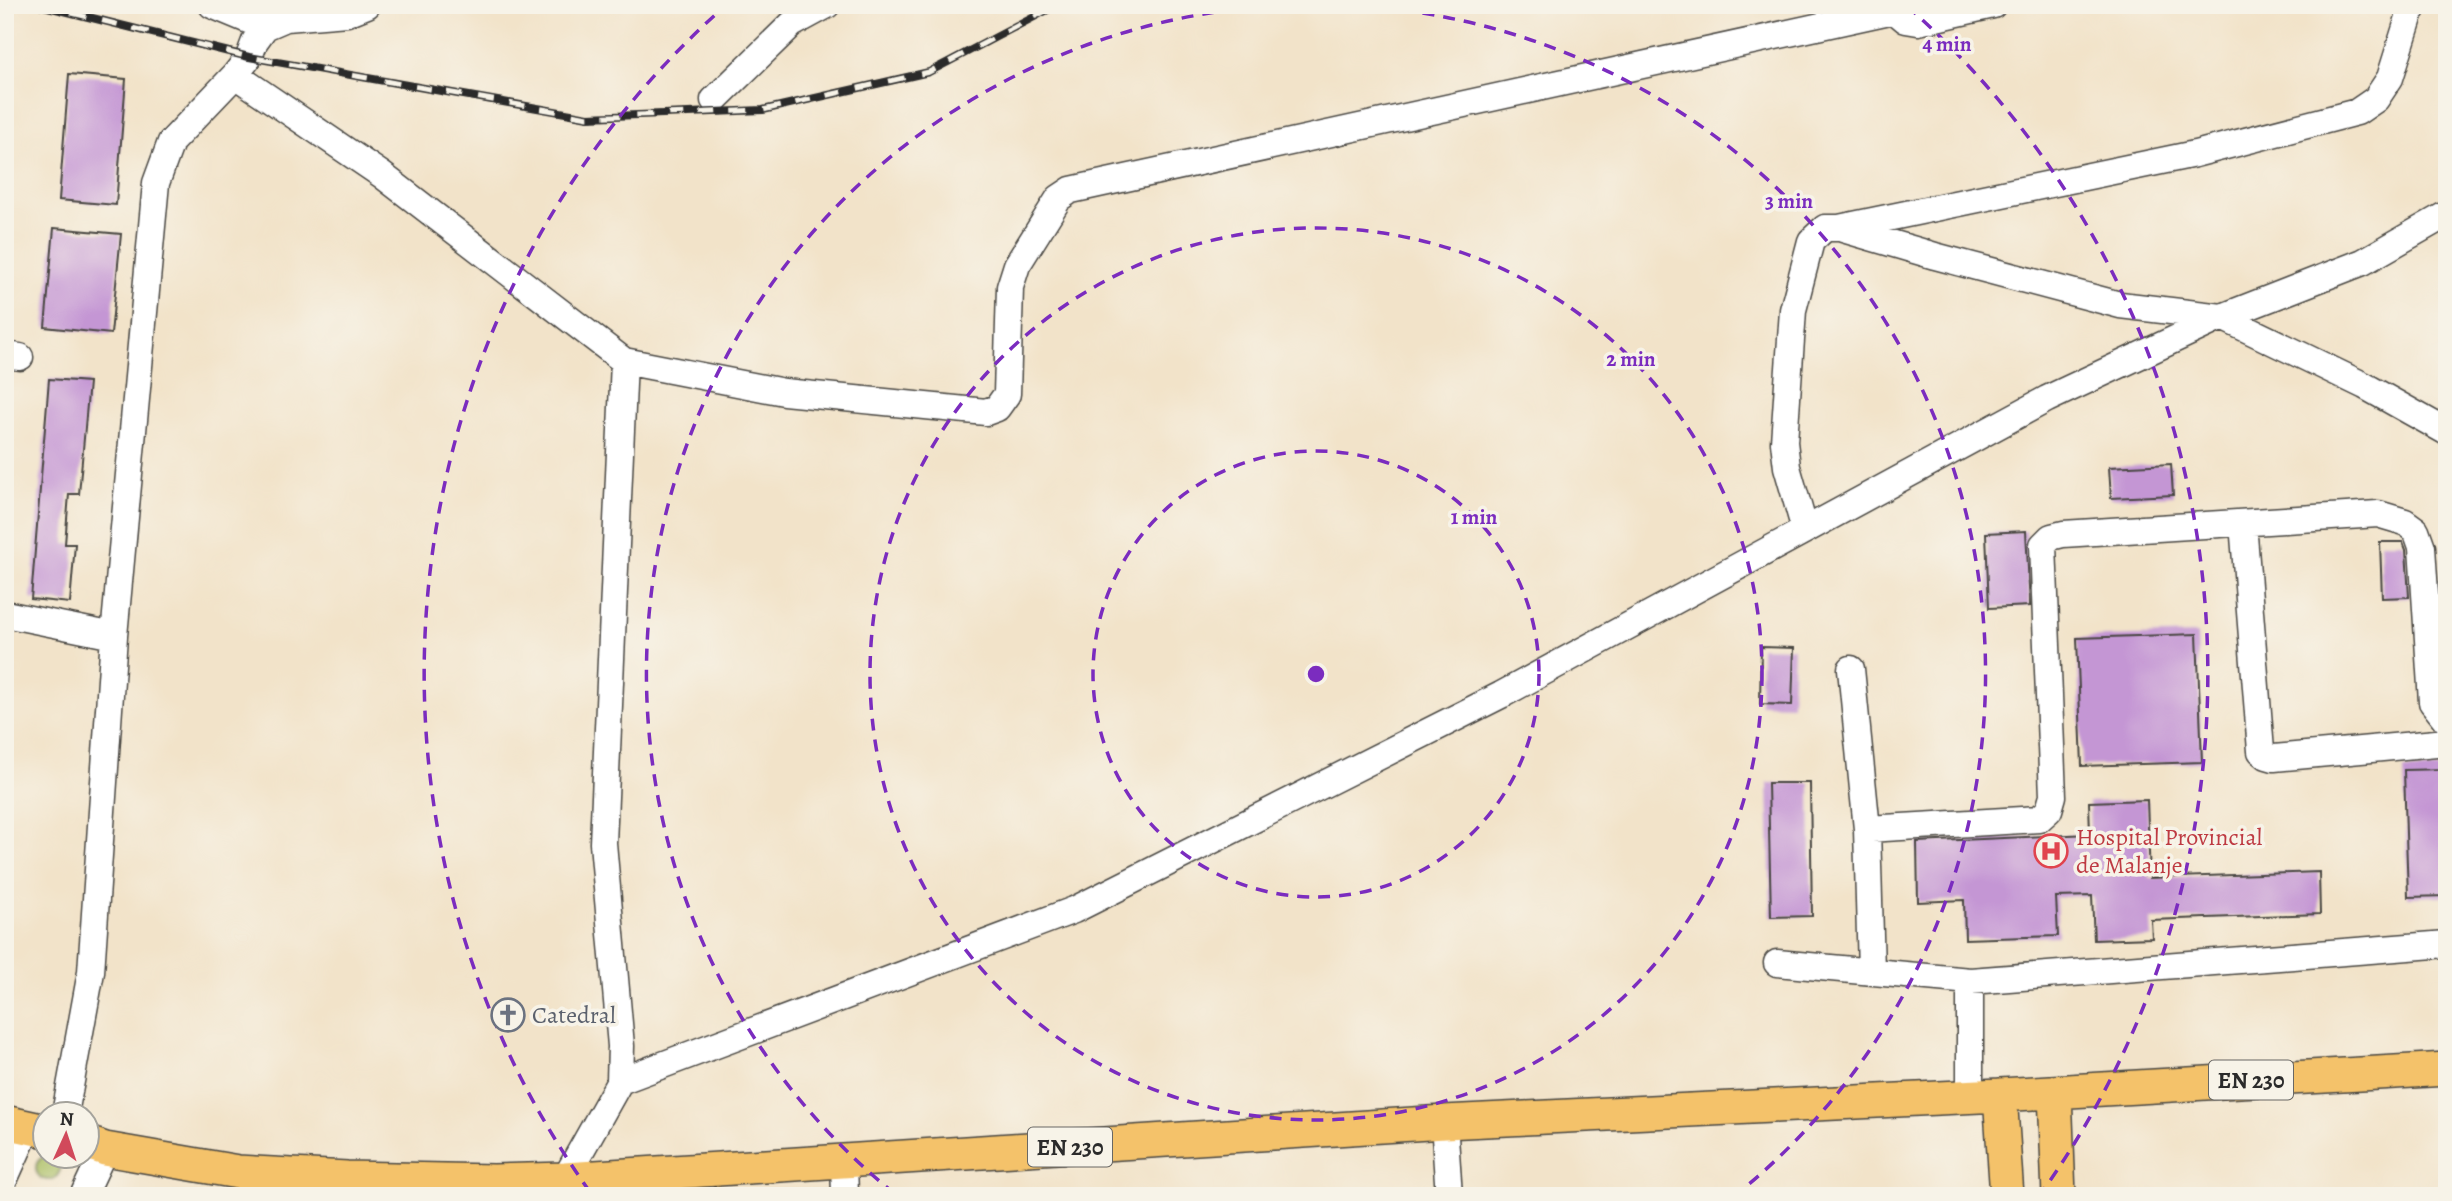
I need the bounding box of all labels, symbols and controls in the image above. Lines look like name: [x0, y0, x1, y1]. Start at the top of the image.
text: 4 min: [1922, 30, 1972, 58]
text: 3 min: [1765, 187, 1813, 215]
text: 2 min: [1606, 345, 1656, 373]
text: 1 min: [1451, 503, 1498, 531]
centre of rings: [1304, 662, 1328, 686]
place label: Hospital Provincial de Malanje: [2076, 821, 2263, 881]
hospital icon: Hospital Provincial de Malanje: [2032, 832, 2070, 870]
church icon: Catedral: [489, 996, 527, 1034]
place label: Catedral: [532, 999, 616, 1031]
road number: EN 230: [2209, 1060, 2293, 1100]
north arrow: [32, 1100, 102, 1170]
text: N: [59, 1106, 75, 1132]
road number: EN 230: [1028, 1128, 1112, 1166]

